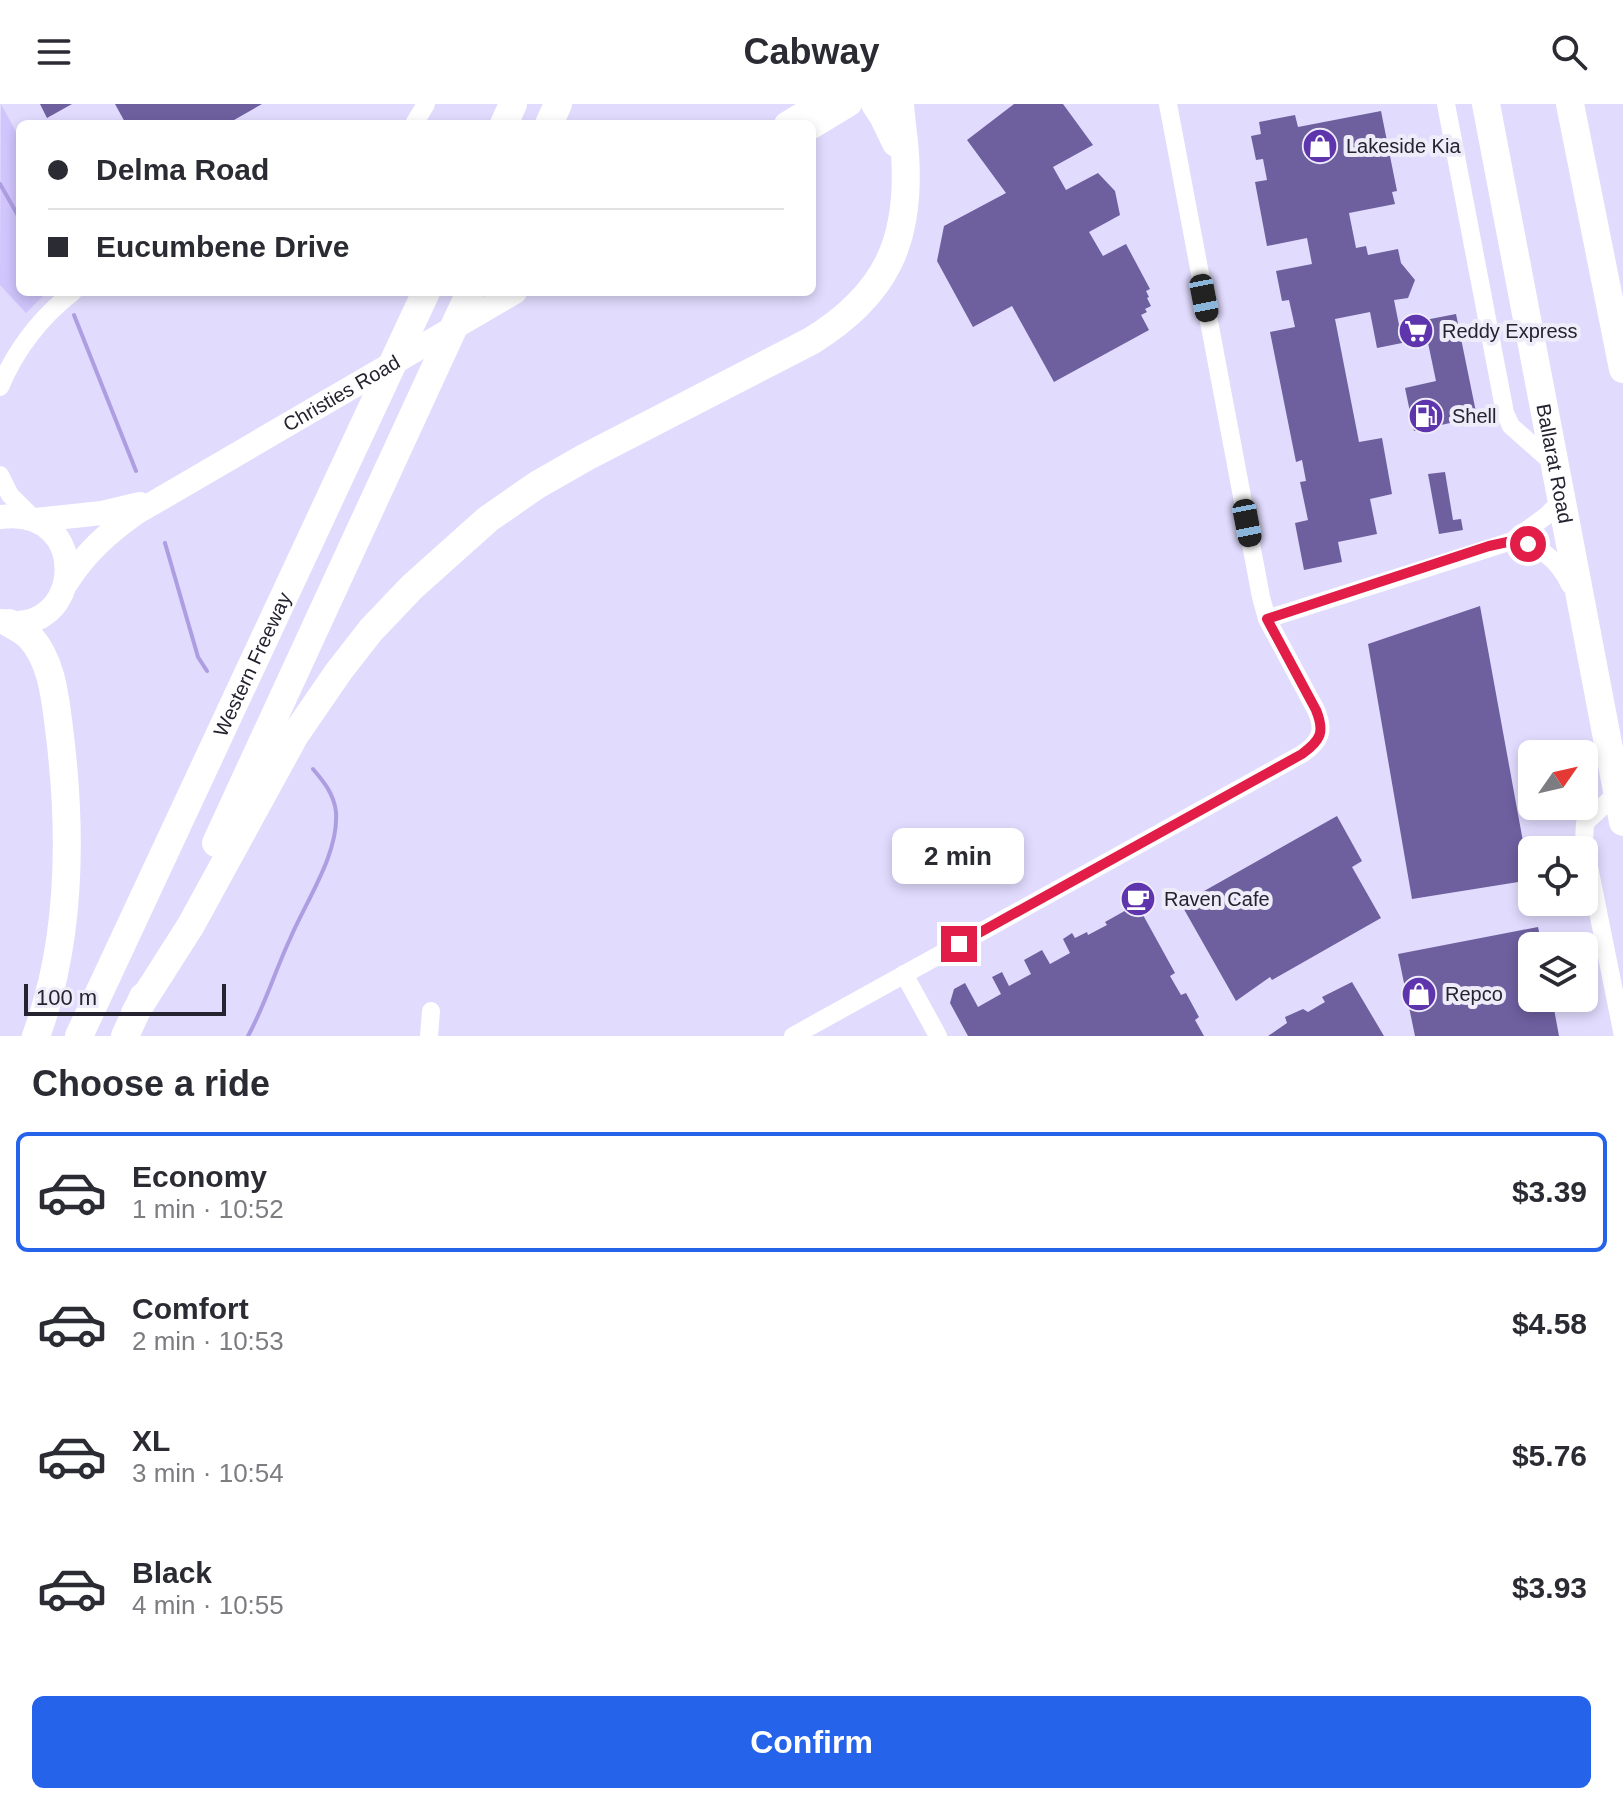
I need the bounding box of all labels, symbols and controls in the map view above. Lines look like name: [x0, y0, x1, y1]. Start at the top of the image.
icon: menu: [32, 30, 76, 74]
icon: search: [1547, 30, 1591, 74]
text: Cabway: [743, 31, 880, 72]
shop icon: Lakeside Kia: [1301, 127, 1339, 165]
place label: Lakeside Kia: [1346, 135, 1461, 157]
text: Delma Road: [96, 153, 269, 186]
text: Eucumbene Drive: [96, 230, 349, 263]
car: [1188, 272, 1220, 324]
supermarket icon: Reddy Express: [1397, 312, 1435, 350]
place label: Reddy Express: [1442, 320, 1578, 342]
street label: Christies Road: [279, 351, 404, 436]
fuel station icon: Shell: [1407, 397, 1445, 435]
street label: Ballarat Road: [1532, 402, 1577, 525]
place label: Shell: [1452, 405, 1496, 427]
car: [1231, 497, 1263, 549]
route start: [1510, 526, 1546, 562]
street label: Western Freeway: [209, 589, 295, 740]
north arrow: [1518, 740, 1598, 820]
map controls: [1518, 740, 1598, 1012]
callout: 2 min: [893, 828, 1025, 884]
button: locate: [1518, 836, 1598, 916]
text: 2 min: [924, 841, 992, 871]
cafe icon: Raven Cafe: [1119, 880, 1157, 918]
place label: Raven Cafe: [1164, 888, 1270, 910]
route end: [941, 926, 977, 962]
button: layers: [1518, 932, 1598, 1012]
shop icon: Repco: [1400, 975, 1438, 1013]
scale bar: [24, 980, 226, 1016]
place label: Repco: [1445, 983, 1503, 1005]
text: 100 m: [36, 985, 97, 1010]
text: Choose a ride: [32, 1063, 270, 1104]
icon: car: [36, 1156, 108, 1228]
text: Economy: [132, 1160, 267, 1193]
text: $3.39: [1512, 1175, 1587, 1208]
text: 1 min · 10:52: [132, 1194, 284, 1224]
icon: car: [36, 1288, 108, 1360]
text: Comfort: [132, 1292, 249, 1325]
text: $4.58: [1512, 1307, 1587, 1340]
text: 2 min · 10:53: [132, 1326, 284, 1356]
icon: car: [36, 1420, 108, 1492]
text: XL: [132, 1424, 170, 1457]
text: $5.76: [1512, 1439, 1587, 1472]
text: 3 min · 10:54: [132, 1458, 284, 1488]
icon: car: [36, 1552, 108, 1624]
text: Black: [132, 1556, 212, 1589]
text: $3.93: [1512, 1571, 1587, 1604]
text: 4 min · 10:55: [132, 1590, 284, 1620]
button: Confirm: [32, 1696, 1591, 1788]

